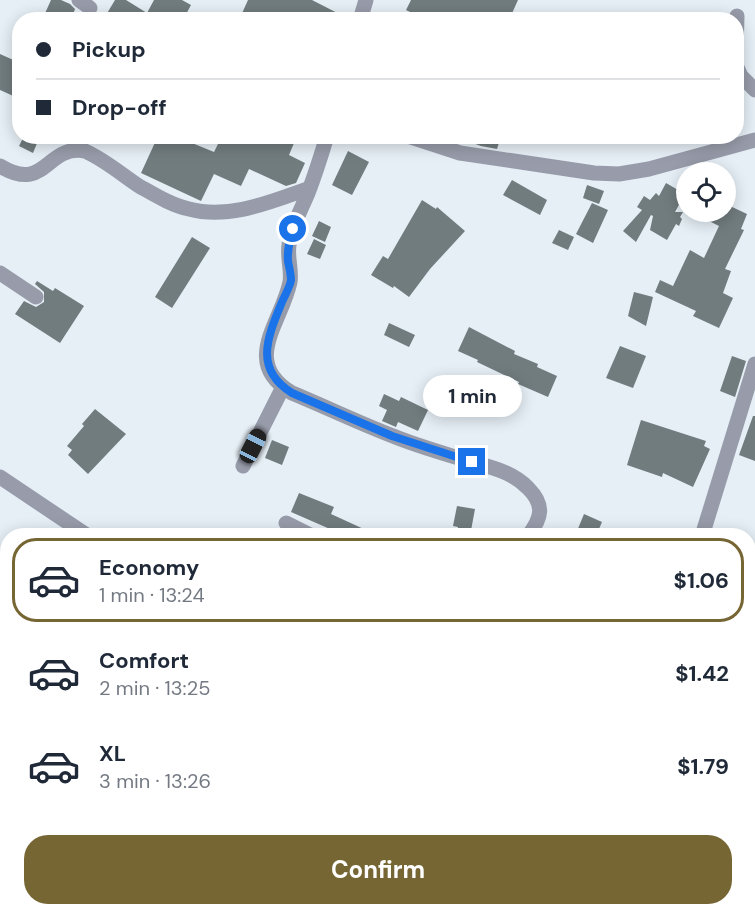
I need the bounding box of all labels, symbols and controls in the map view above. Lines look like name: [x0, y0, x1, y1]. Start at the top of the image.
text: Pickup: [72, 35, 146, 64]
text: Drop-off: [72, 93, 167, 122]
map controls: [676, 162, 736, 222]
button: locate: [676, 162, 736, 222]
route start: [279, 215, 306, 242]
callout: 1 min: [422, 375, 522, 417]
text: 1 min: [448, 383, 497, 409]
car: [237, 426, 269, 466]
route end: [458, 448, 485, 475]
icon: car: [27, 553, 81, 607]
text: Economy: [99, 553, 199, 582]
text: $1.06: [674, 566, 729, 595]
text: 1 min · 13:24: [99, 582, 205, 608]
icon: car: [27, 646, 81, 700]
text: Comfort: [99, 646, 189, 675]
text: $1.42: [675, 659, 729, 688]
text: 2 min · 13:25: [99, 675, 210, 701]
icon: car: [27, 739, 81, 793]
text: XL: [99, 739, 126, 768]
text: $1.79: [677, 752, 729, 781]
text: 3 min · 13:26: [99, 768, 211, 794]
button: Confirm: [24, 835, 732, 904]

